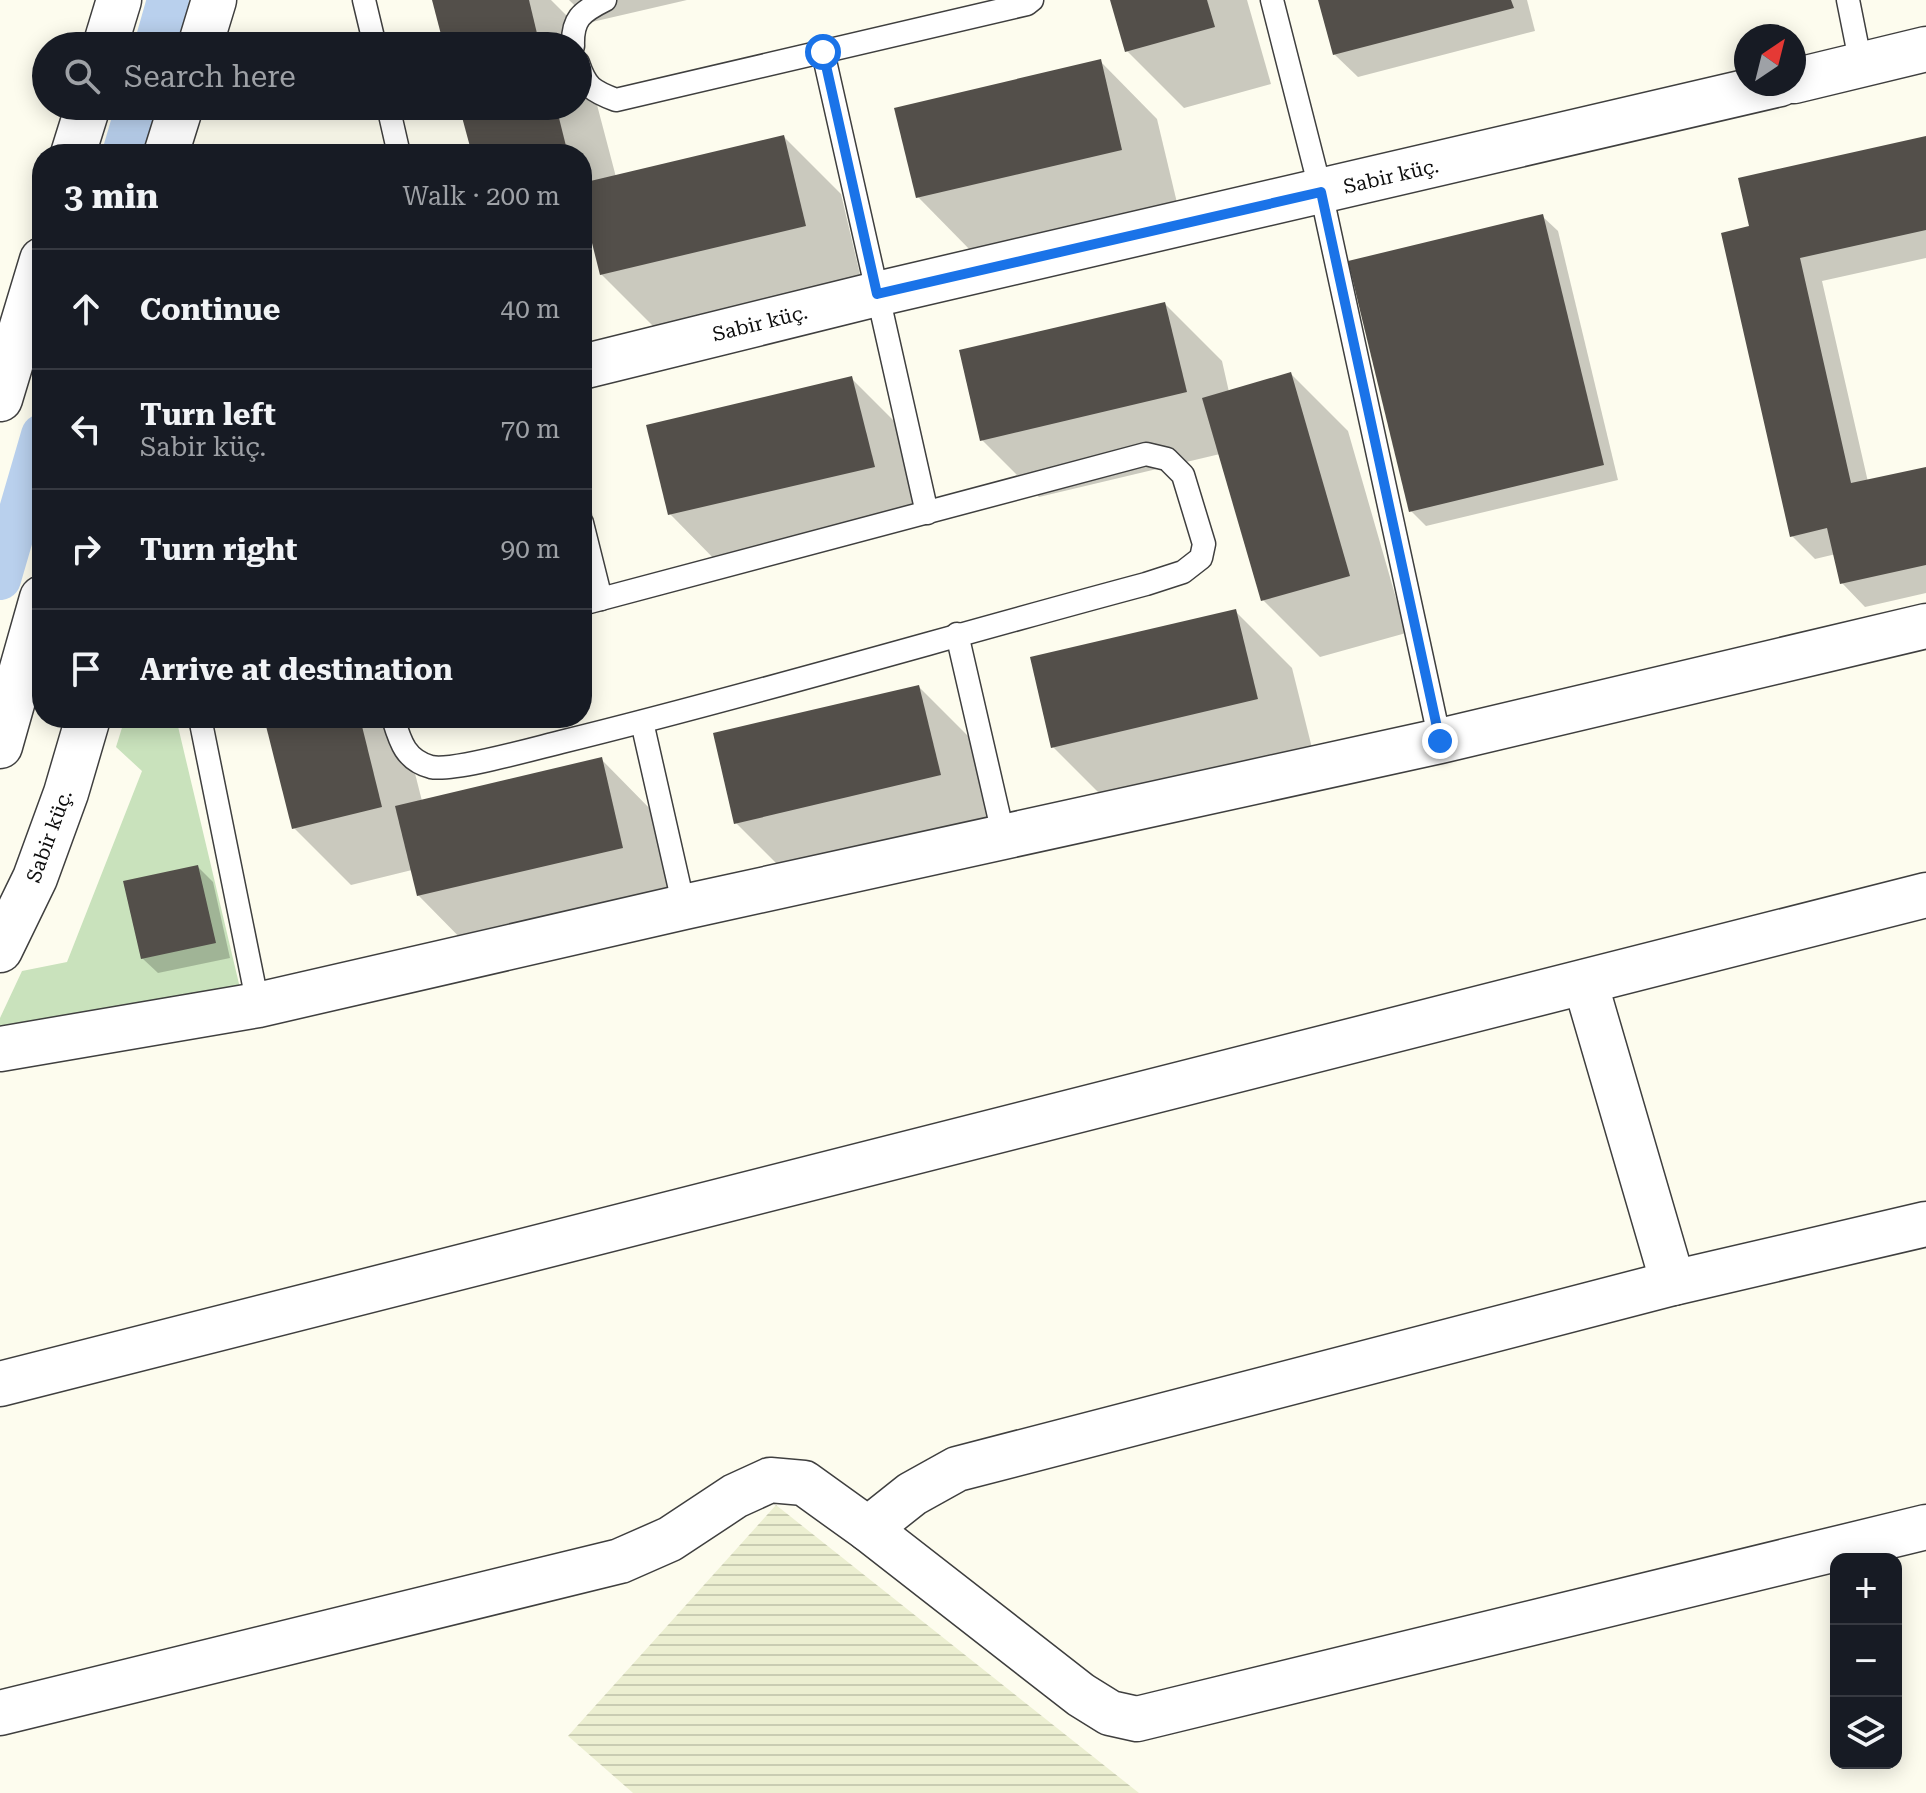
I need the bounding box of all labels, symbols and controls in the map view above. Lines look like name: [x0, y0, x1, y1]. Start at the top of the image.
north arrow: [1734, 24, 1806, 96]
search box: [32, 32, 592, 120]
route start: [805, 34, 841, 70]
icon: search: [60, 54, 104, 98]
text: Search here: [124, 59, 296, 94]
street label: Sabir küç.: [1341, 153, 1441, 199]
text: 3 min: [64, 176, 159, 216]
text: Walk · 200 m: [402, 181, 560, 211]
icon: ahead: [64, 287, 108, 331]
text: Continue: [140, 292, 280, 327]
text: 40 m: [501, 294, 560, 324]
street label: Sabir küç.: [710, 300, 810, 346]
text: Turn left: [140, 397, 276, 432]
icon: left: [64, 407, 108, 451]
text: 70 m: [501, 414, 560, 444]
text: Sabir küç.: [140, 432, 266, 462]
icon: right: [64, 527, 108, 571]
text: Turn right: [140, 532, 297, 567]
text: 90 m: [501, 534, 560, 564]
icon: arrive: [64, 647, 108, 691]
text: Arrive at destination: [140, 652, 453, 687]
route end: [1422, 723, 1458, 759]
street label: Sabir küç.: [21, 786, 77, 886]
map controls: [1830, 1553, 1902, 1769]
button: +: [1830, 1553, 1902, 1625]
button: −: [1830, 1625, 1902, 1697]
button: layers: [1830, 1697, 1902, 1769]

